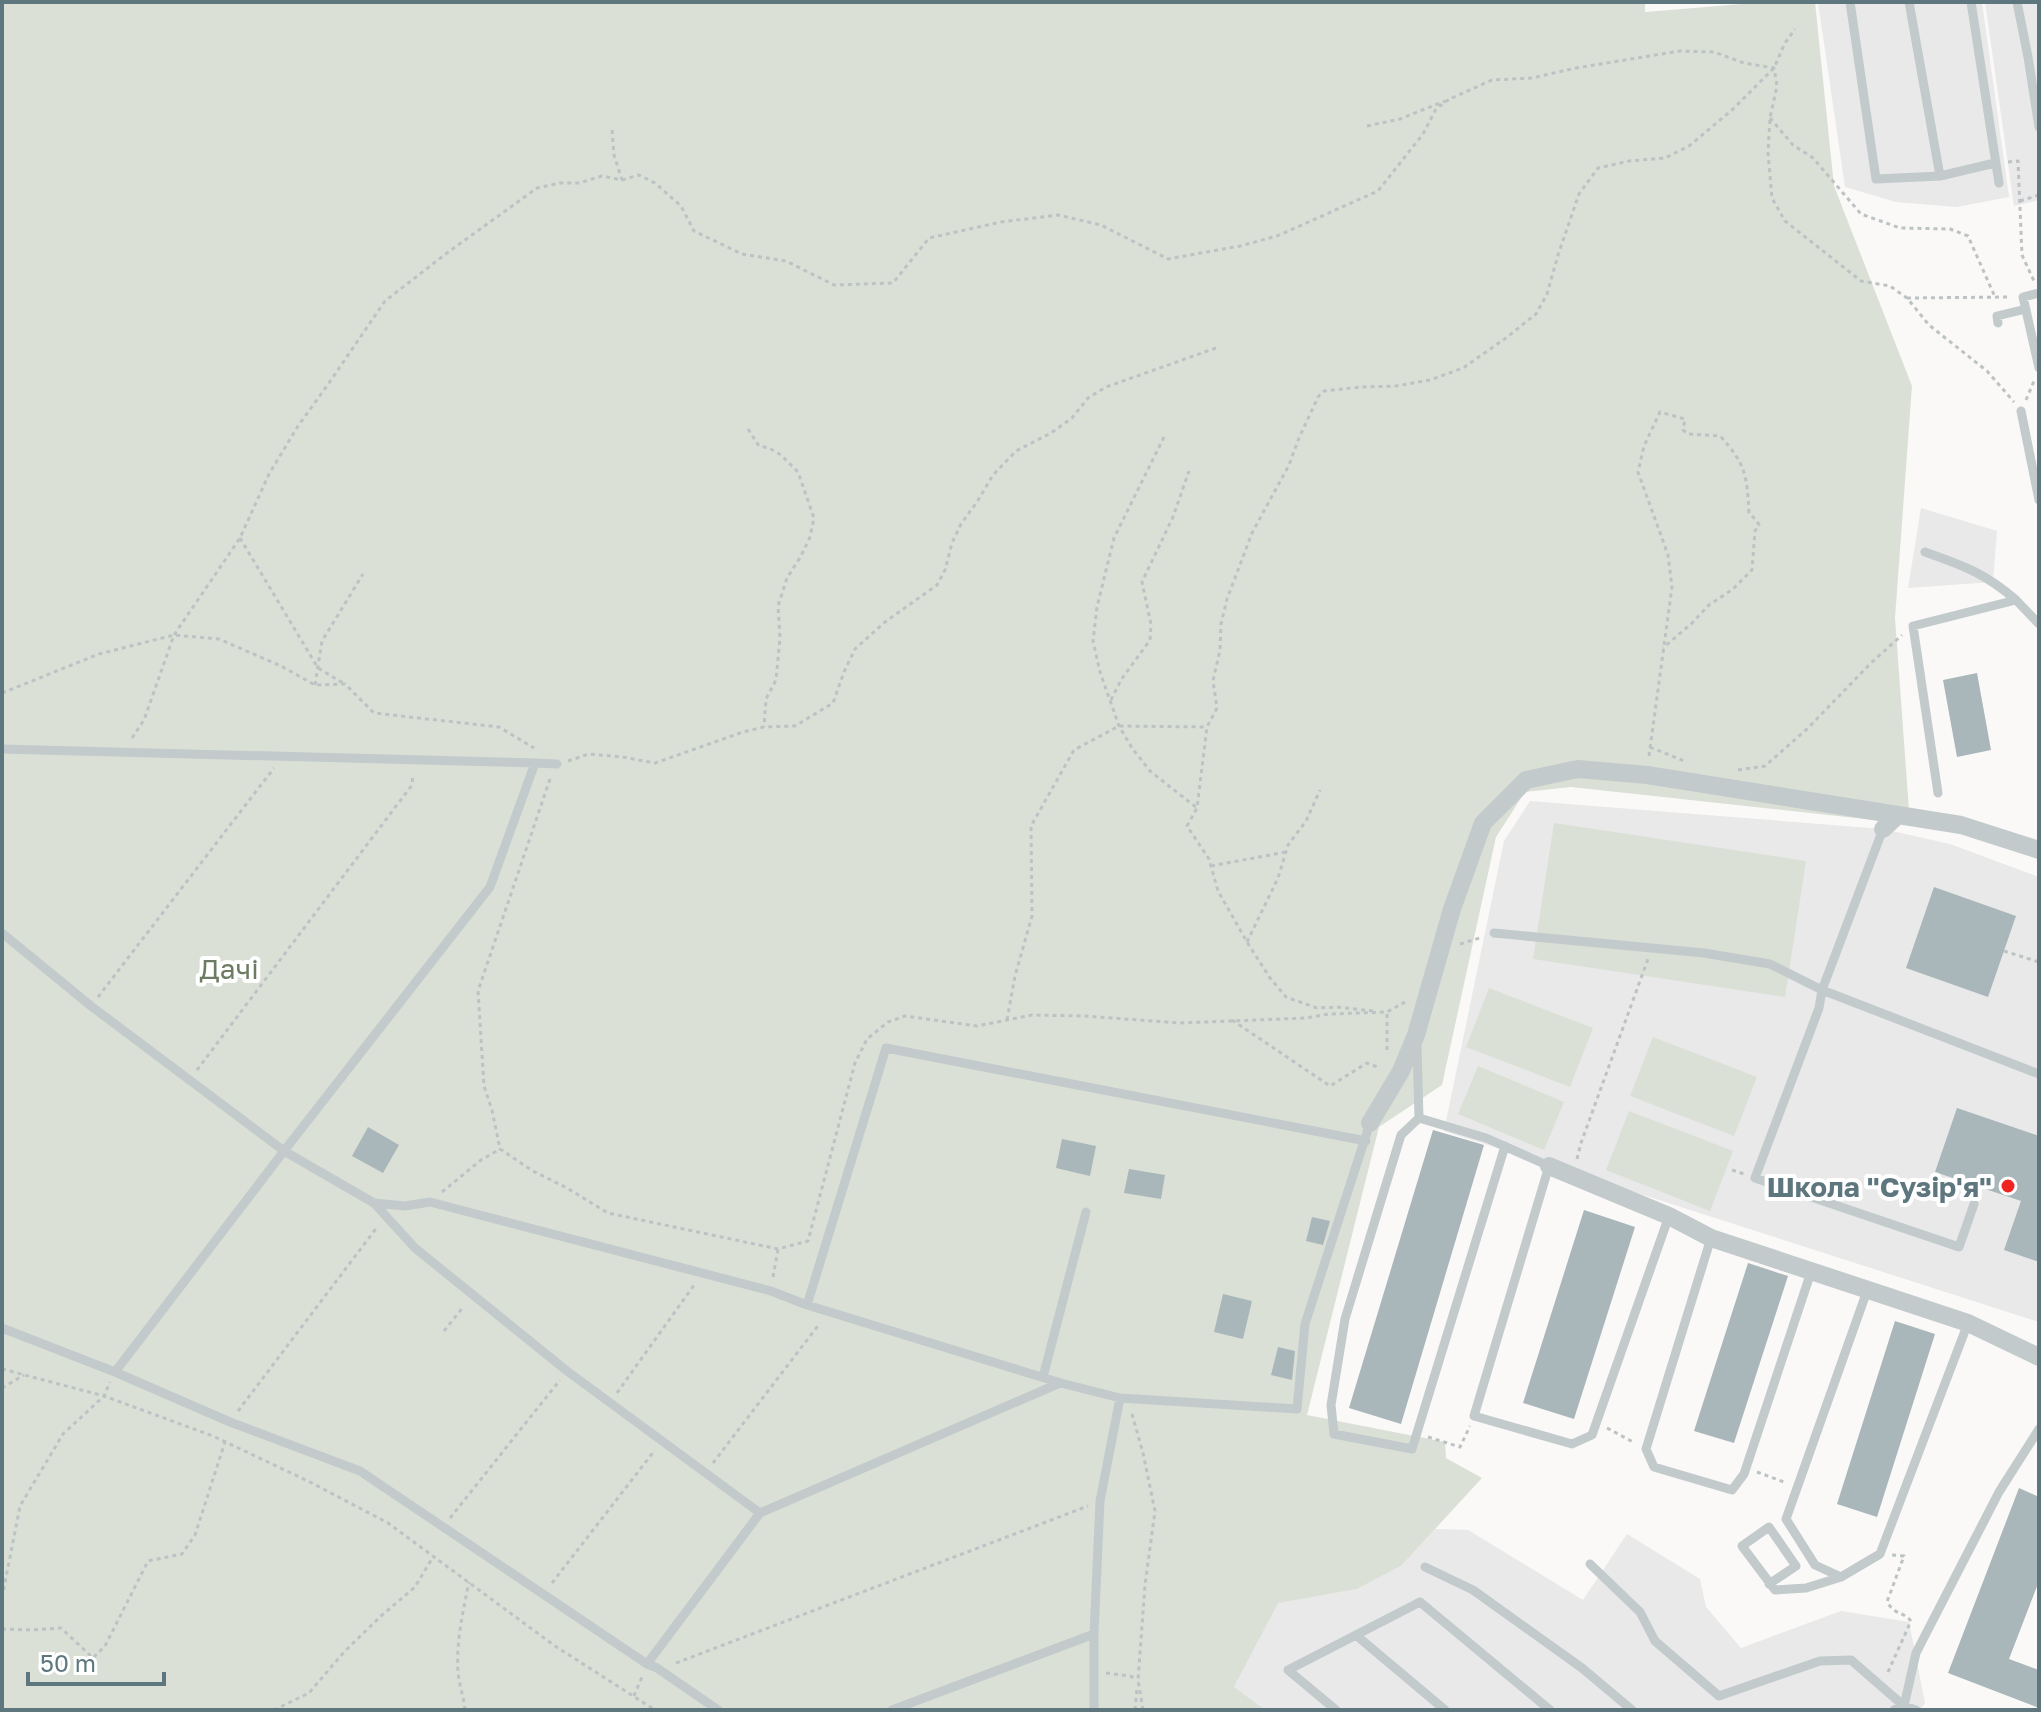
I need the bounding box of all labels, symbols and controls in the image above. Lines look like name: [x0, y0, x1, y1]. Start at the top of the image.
park label: Дачі: [199, 952, 259, 985]
place label: Школа "Сузір'я": [1767, 1170, 1992, 1203]
marker: Школа "Сузір'я": [1999, 1177, 2017, 1195]
scale bar: [28, 1636, 164, 1686]
text: 50 m: [40, 1648, 96, 1677]

